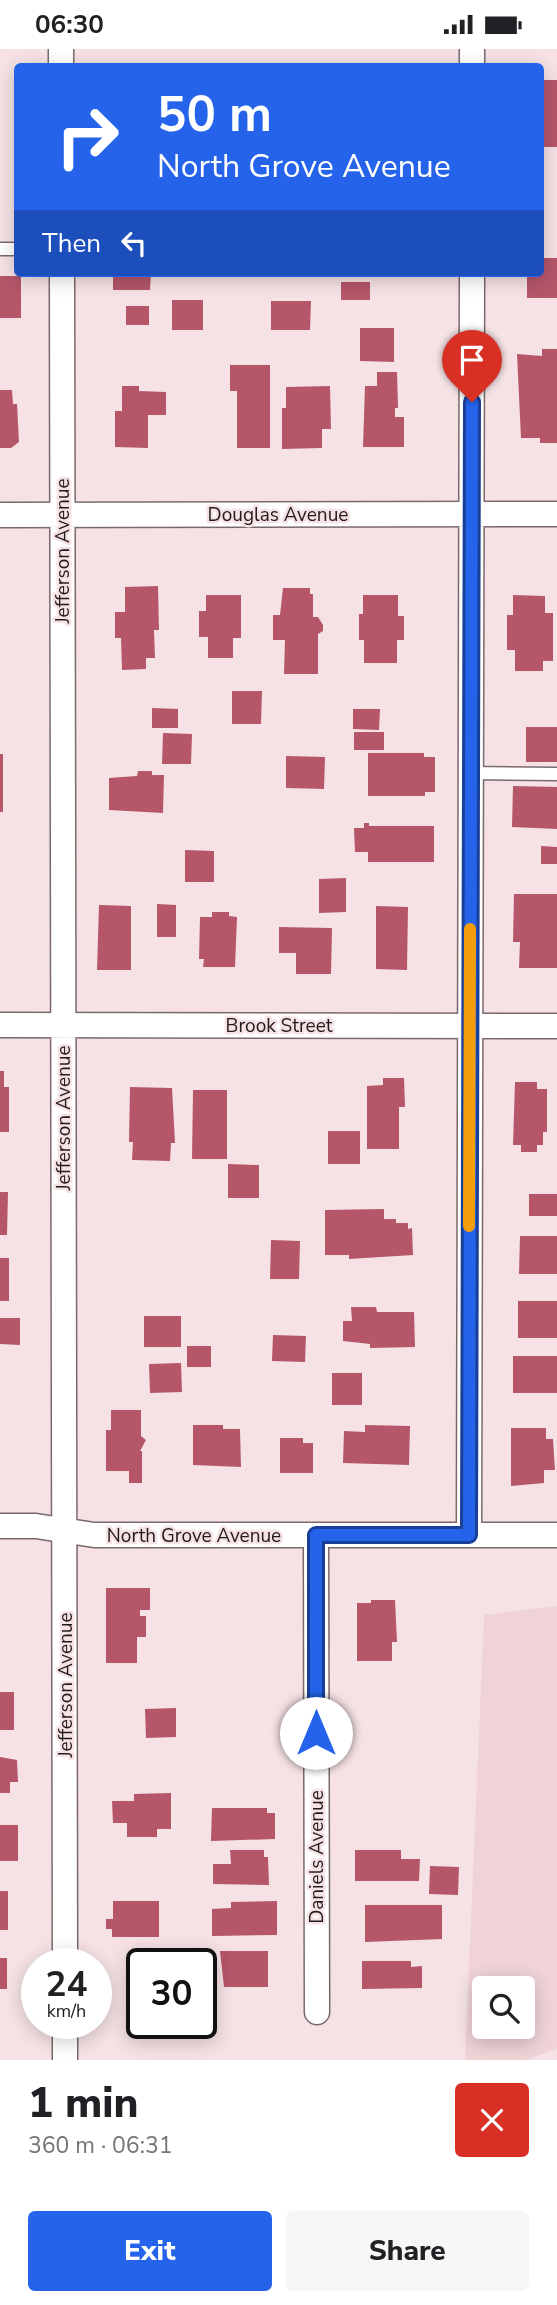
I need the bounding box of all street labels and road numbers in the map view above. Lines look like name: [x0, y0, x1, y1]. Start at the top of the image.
street label: Jefferson Avenue: [50, 478, 76, 625]
street label: Douglas Avenue: [208, 502, 348, 528]
street label: Brook Street: [226, 1013, 333, 1039]
street label: Jefferson Avenue: [51, 1045, 77, 1192]
street label: North Grove Avenue: [107, 1523, 281, 1549]
street label: Jefferson Avenue: [53, 1612, 79, 1759]
street label: Daniels Avenue: [304, 1790, 330, 1924]

